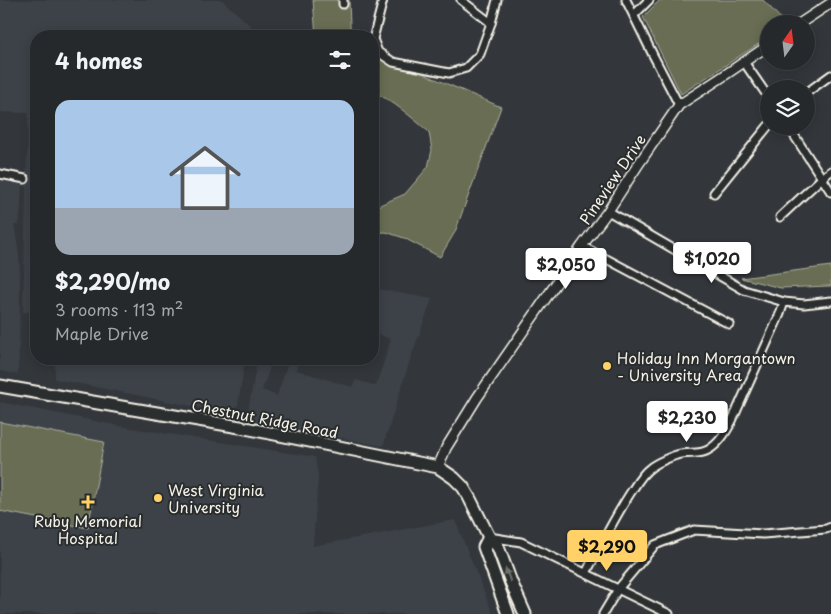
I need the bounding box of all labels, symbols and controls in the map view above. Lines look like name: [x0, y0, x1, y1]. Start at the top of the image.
north arrow: [760, 15, 815, 70]
map controls: [760, 15, 815, 135]
text: 4 homes: [55, 44, 142, 76]
icon: filters: [326, 46, 354, 74]
button: layers: [760, 80, 815, 135]
street label: Pineview Drive: [573, 129, 651, 229]
icon: home: [160, 133, 250, 223]
pin: $1,020: [671, 242, 753, 284]
text: $1,020: [684, 246, 740, 270]
pin: $2,050: [525, 248, 607, 290]
text: $2,050: [537, 252, 595, 276]
text: $2,290/mo: [55, 265, 170, 297]
text: 3 rooms · 113 m²: [55, 297, 183, 321]
text: Maple Drive: [55, 321, 149, 345]
place label: Holiday Inn Morgantown - University Area: [617, 346, 795, 386]
marker: Holiday Inn Morgantown - University Area: [601, 360, 613, 372]
street label: Chestnut Ridge Road: [190, 393, 340, 443]
pin: $2,230: [646, 400, 728, 443]
text: $2,230: [658, 405, 716, 429]
place label: West Virginia University: [168, 478, 265, 518]
marker: West Virginia University: [152, 492, 164, 504]
marker: Ruby Memorial Hospital: [81, 495, 95, 509]
place label: Ruby Memorial Hospital: [34, 509, 142, 549]
pin: $2,290: [566, 530, 648, 572]
text: $2,290: [578, 534, 636, 558]
one-way arrow: [504, 567, 511, 582]

